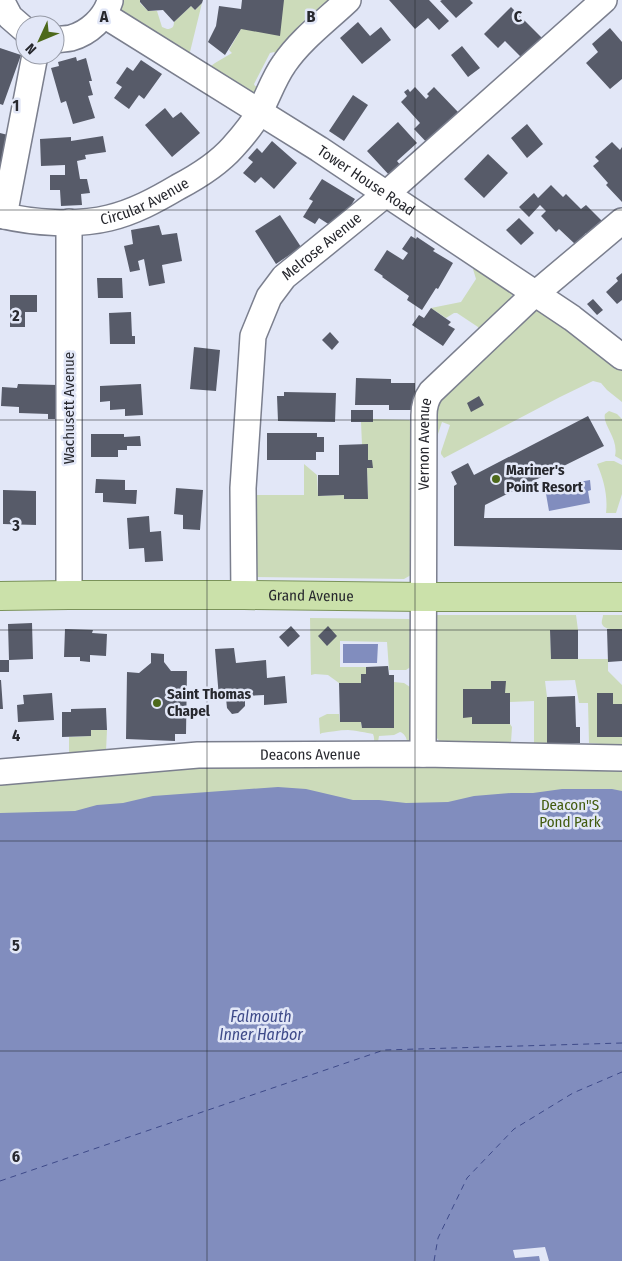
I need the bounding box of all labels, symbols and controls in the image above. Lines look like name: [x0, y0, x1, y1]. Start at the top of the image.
text: A: [99, 7, 109, 26]
text: B: [307, 7, 316, 26]
text: C: [514, 7, 523, 26]
north arrow: [15, 15, 65, 65]
text: N: [22, 40, 40, 58]
text: 1: [13, 96, 19, 115]
street label: Tower House Road: [314, 142, 418, 219]
street label: Circular Avenue: [99, 174, 192, 229]
street label: Melrose Avenue: [278, 209, 365, 284]
text: 2: [11, 306, 20, 325]
street label: Wachusett Avenue: [60, 352, 78, 464]
street label: Vernon Avenue: [415, 395, 436, 490]
place label: Mariner's Point Resort: [506, 461, 584, 496]
marker: Mariner's Point Resort: [490, 473, 502, 485]
text: 3: [11, 516, 20, 535]
street label: Grand Avenue: [268, 586, 354, 605]
place label: Saint Thomas Chapel: [167, 685, 251, 720]
marker: Saint Thomas Chapel: [151, 697, 163, 709]
text: 4: [12, 726, 20, 745]
street label: Deacons Avenue: [260, 745, 360, 764]
park label: Deacon"S Pond Park: [539, 796, 601, 831]
text: 5: [12, 936, 20, 955]
water label: Falmouth Inner Harbor: [219, 1007, 303, 1044]
text: 6: [12, 1147, 20, 1166]

